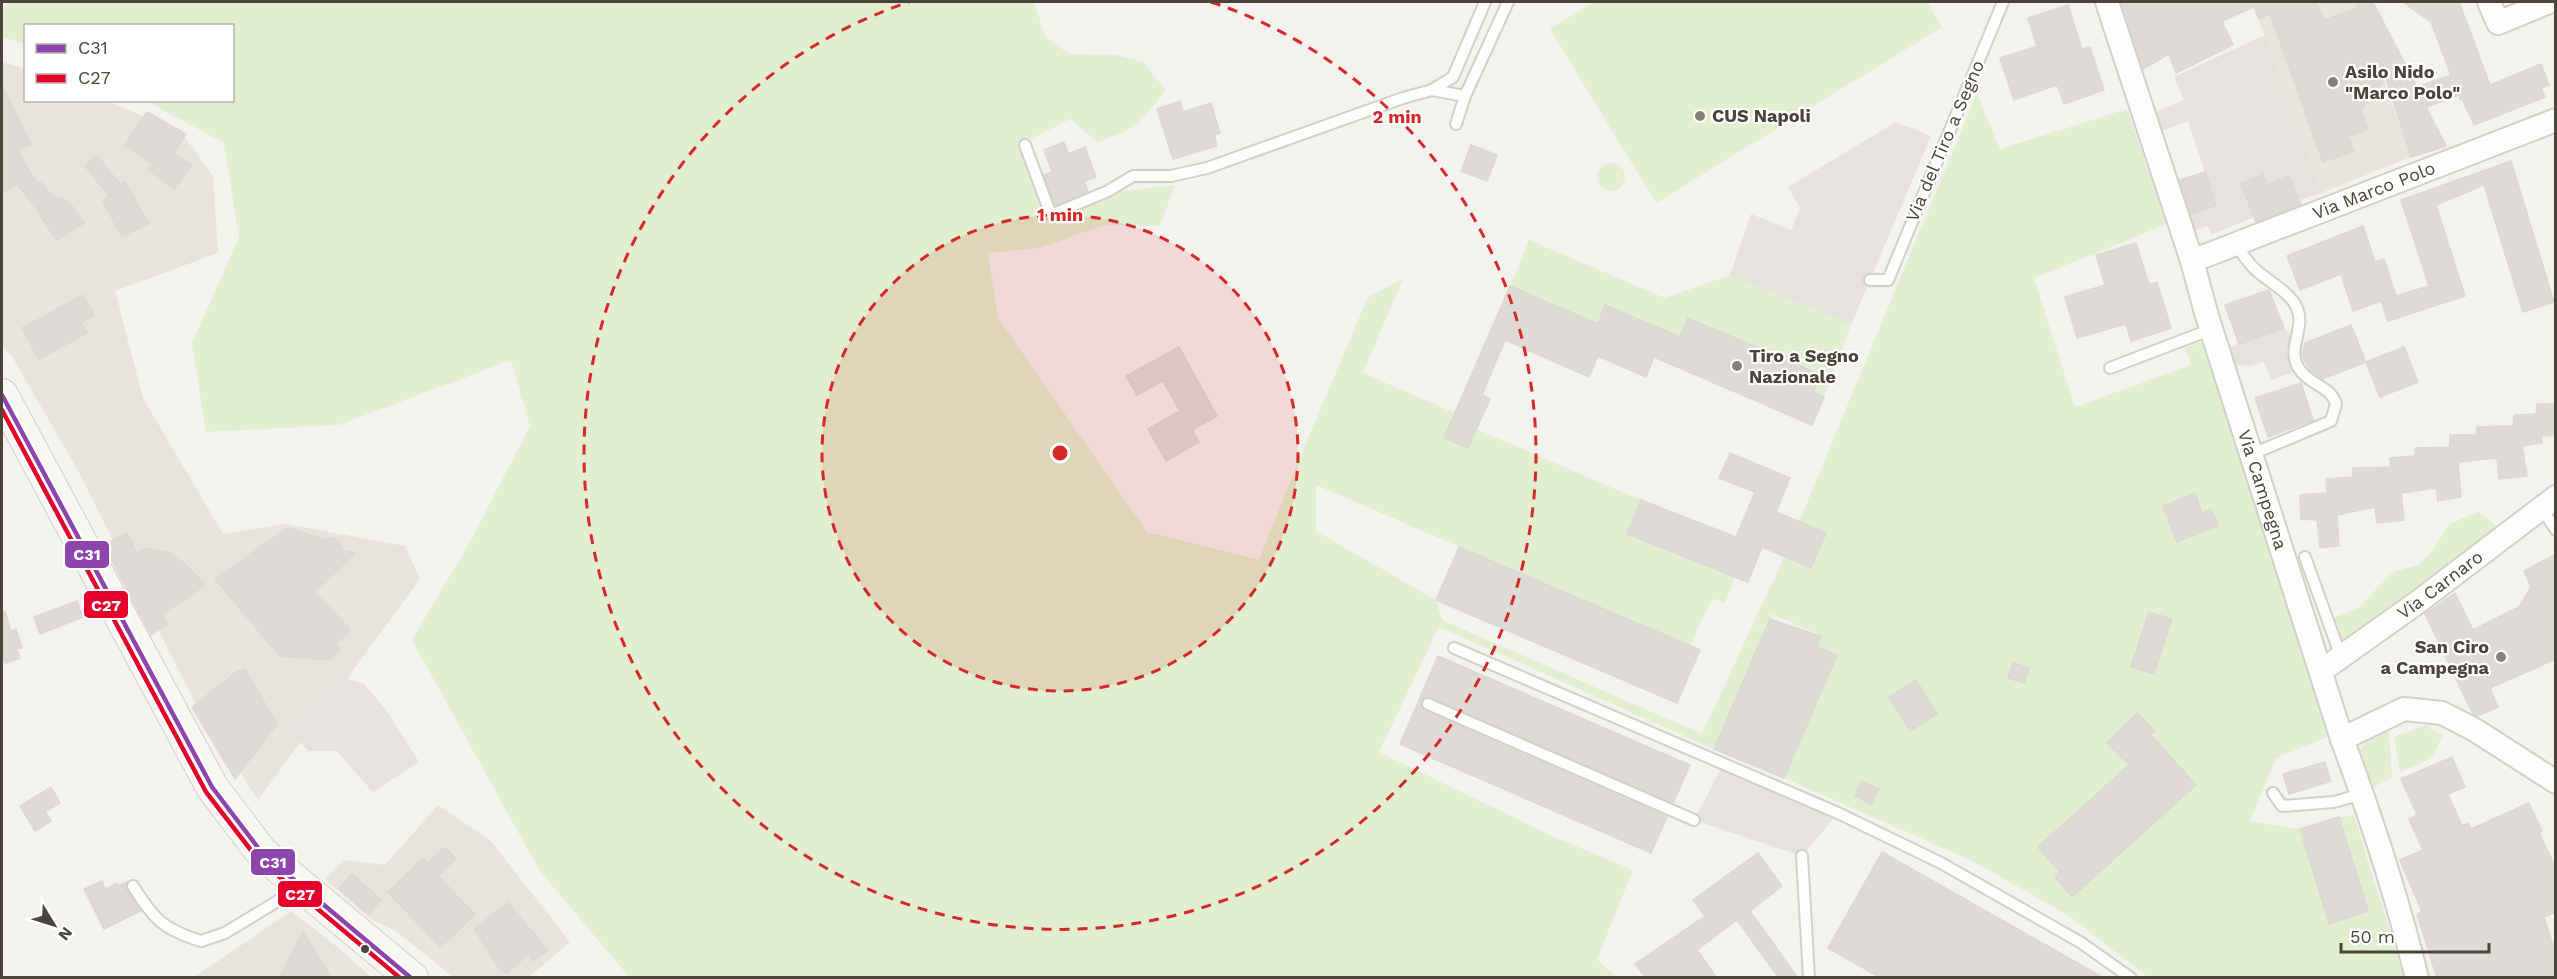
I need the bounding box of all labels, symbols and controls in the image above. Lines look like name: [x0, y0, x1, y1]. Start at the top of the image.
legend: [24, 24, 234, 102]
text: C31: [78, 37, 108, 58]
street label: Via del Tiro a Segno: [1901, 57, 1988, 225]
place label: Asilo Nido "Marco Polo": [2345, 61, 2460, 103]
text: C27: [78, 67, 111, 88]
marker: Asilo Nido "Marco Polo": [2326, 75, 2340, 89]
place label: CUS Napoli: [1712, 105, 1811, 126]
text: 2 min: [1372, 106, 1422, 127]
marker: CUS Napoli: [1693, 109, 1707, 123]
street label: Via Marco Polo: [2309, 157, 2438, 223]
text: 1 min: [1037, 204, 1083, 225]
place label: Tiro a Segno Nazionale: [1749, 345, 1859, 387]
marker: Tiro a Segno Nazionale: [1730, 359, 1744, 373]
street label: Via Campegna: [2234, 427, 2292, 552]
centre of rings: [1050, 443, 1070, 463]
line badge: C31: [64, 540, 110, 569]
text: C31: [73, 545, 101, 564]
street label: Via Carnaro: [2393, 546, 2487, 623]
line badge: C27: [83, 590, 129, 619]
text: C27: [91, 596, 121, 615]
place label: San Ciro a Campegna: [2381, 636, 2490, 678]
marker: San Ciro a Campegna: [2494, 650, 2508, 664]
line badge: C31: [250, 848, 296, 876]
text: C31: [259, 853, 287, 872]
line badge: C27: [277, 880, 323, 908]
text: C27: [285, 885, 315, 904]
north arrow: [24, 895, 84, 955]
scale bar: [2341, 916, 2490, 954]
text: N: [54, 923, 77, 944]
text: 50 m: [2350, 926, 2395, 947]
unlabelled marker: [359, 943, 371, 955]

